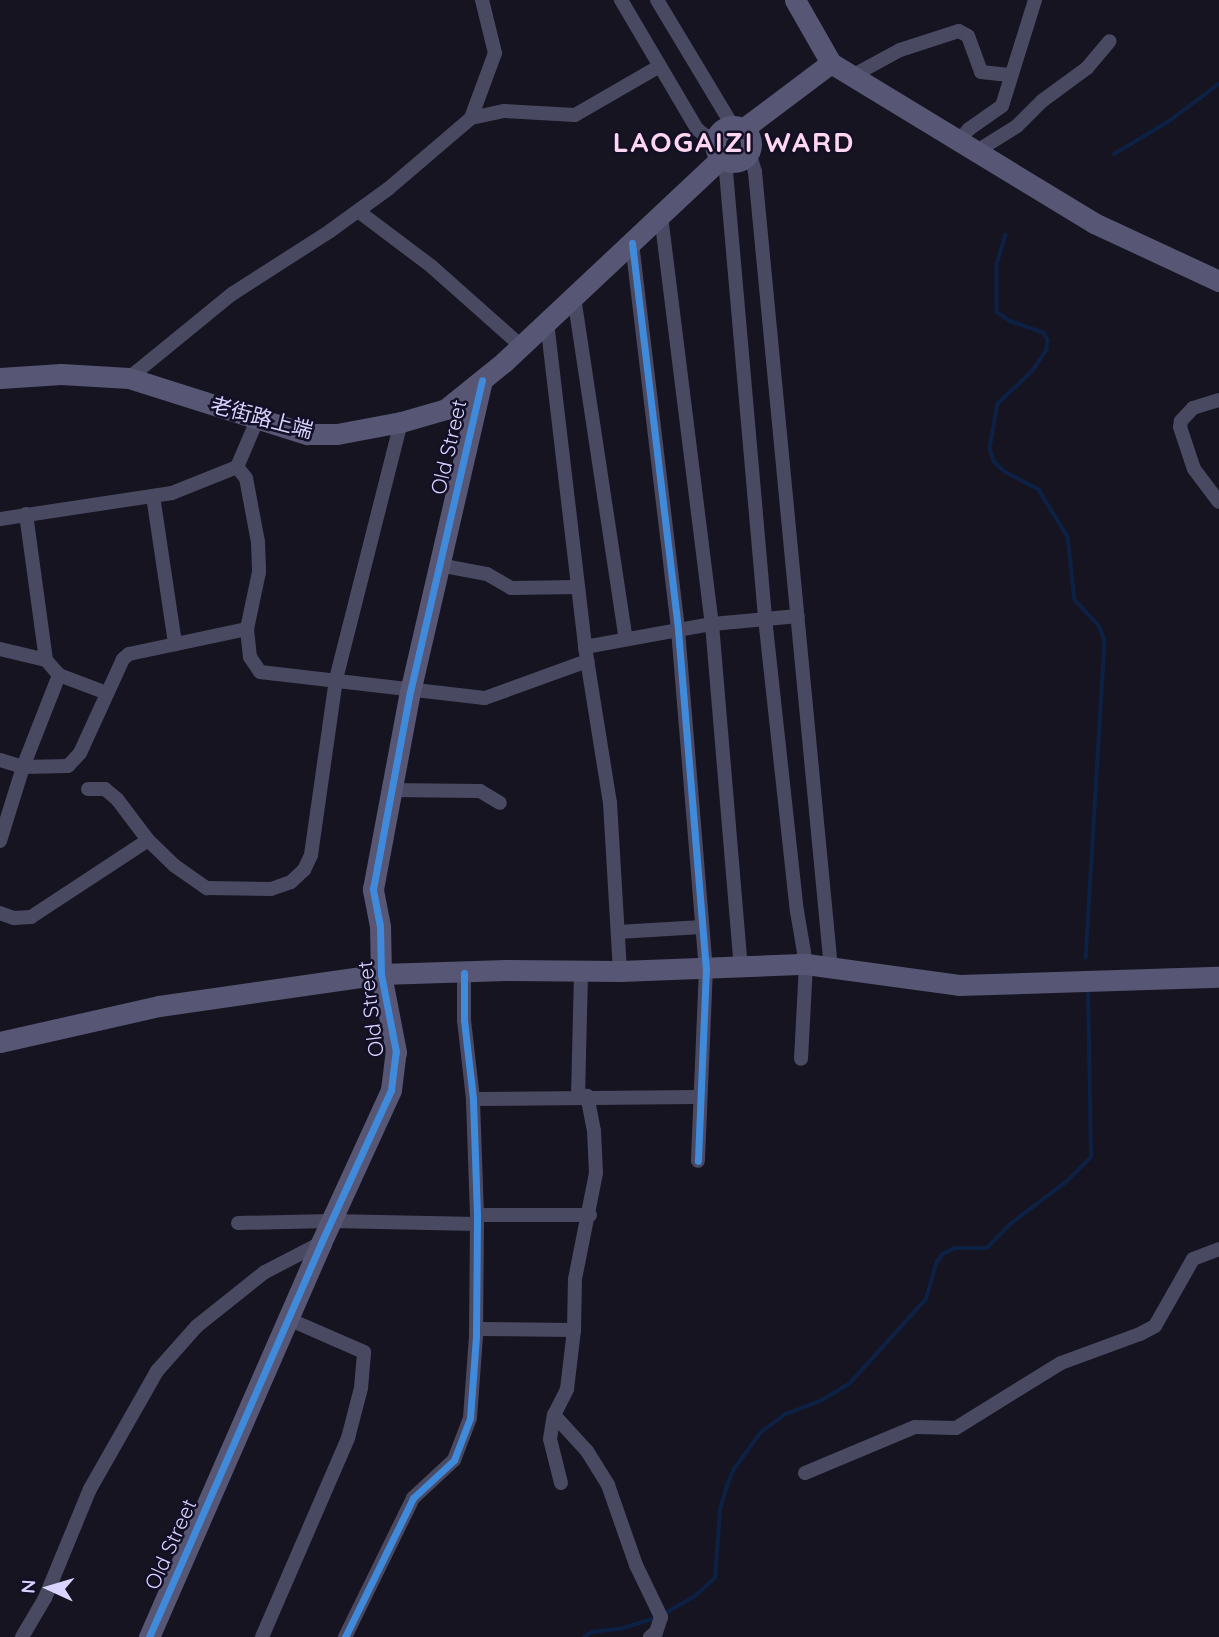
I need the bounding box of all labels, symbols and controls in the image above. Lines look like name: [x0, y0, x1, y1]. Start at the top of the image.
district label: LAOGAIZI WARD: [614, 125, 854, 159]
street label: 老街路上端: [208, 391, 316, 443]
street label: Old Street: [425, 397, 471, 497]
street label: Old Street: [352, 960, 388, 1058]
street label: Old Street: [139, 1495, 201, 1593]
north arrow: [14, 1553, 84, 1623]
text: N: [16, 1579, 41, 1594]

